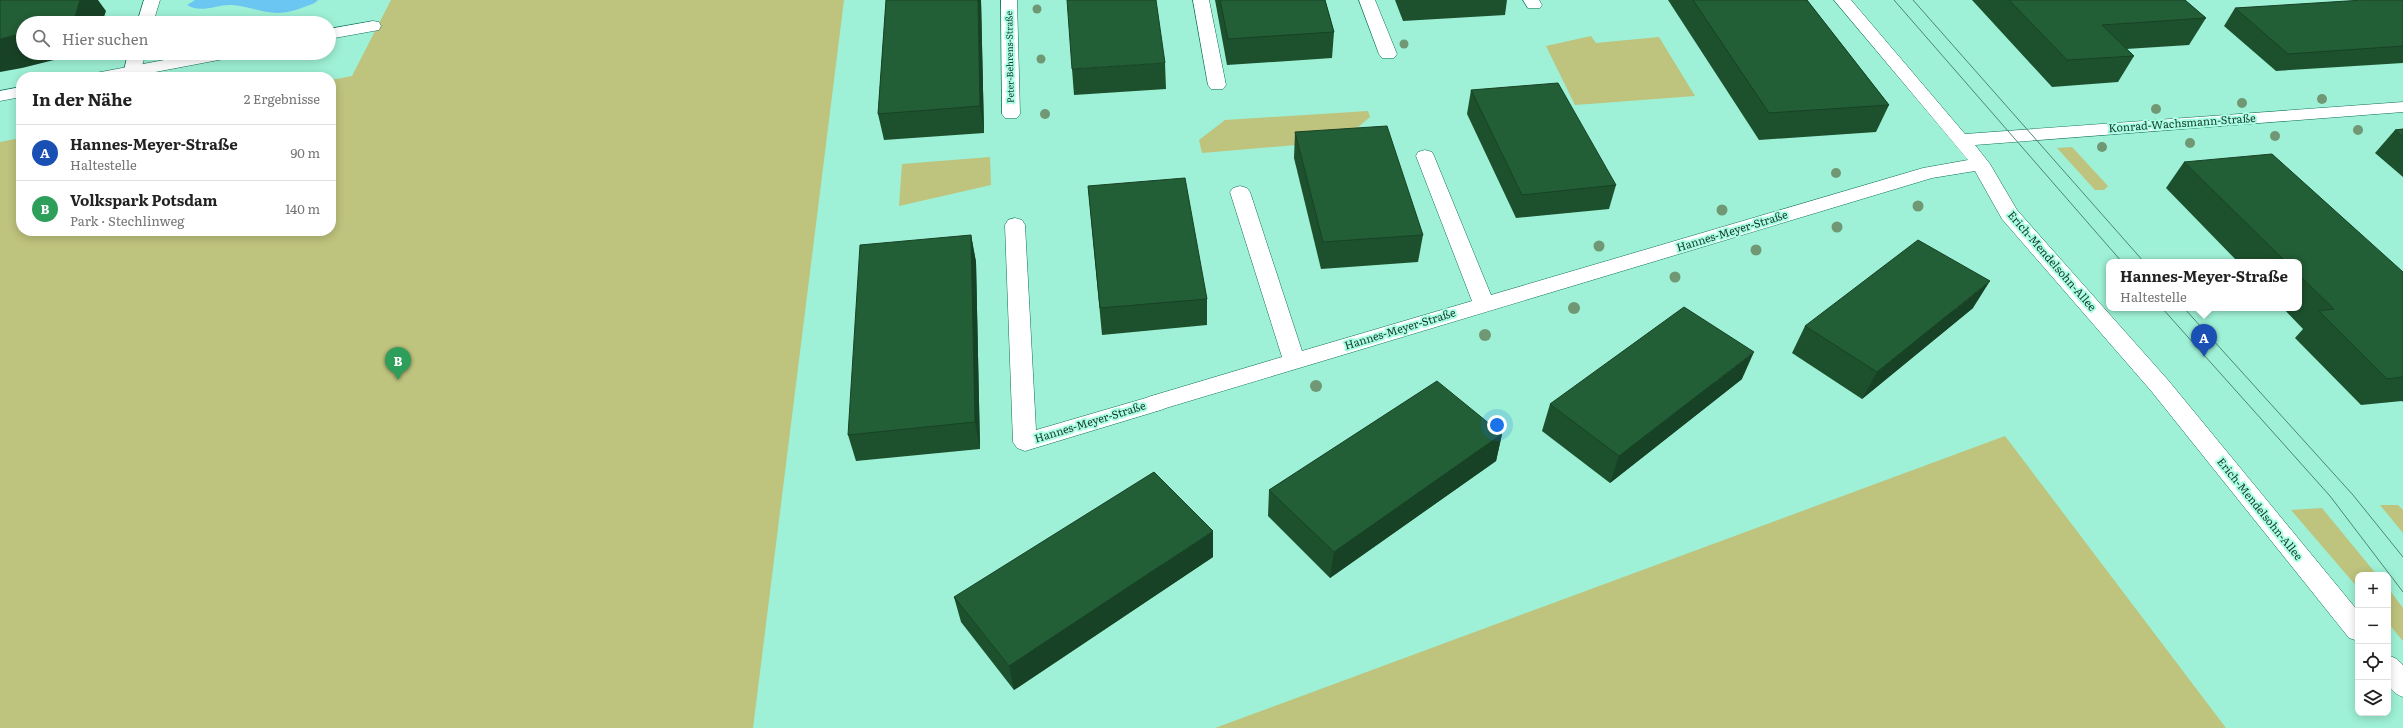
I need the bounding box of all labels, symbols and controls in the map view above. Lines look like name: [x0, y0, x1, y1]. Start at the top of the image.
street label: Peter-Behrens-Straße: [1001, 11, 1017, 103]
search box: [16, 16, 336, 60]
icon: search: [30, 27, 52, 49]
text: Hier suchen: [62, 27, 148, 50]
text: In der Nähe: [32, 86, 132, 111]
text: 2 Ergebnisse: [244, 89, 320, 108]
street label: Konrad-Wachsmann-Straße: [2108, 109, 2256, 135]
text: Hannes-Meyer-Straße: [70, 132, 238, 155]
text: A: [40, 143, 50, 162]
text: 90 m: [290, 143, 320, 162]
text: Haltestelle: [70, 155, 137, 174]
text: Volkspark Potsdam: [70, 188, 217, 211]
text: B: [41, 199, 49, 218]
text: 140 m: [285, 199, 320, 218]
street label: Hannes-Meyer-Straße: [1674, 205, 1790, 255]
street label: Erich-Mendelsohn-Allee: [2005, 207, 2101, 314]
text: Park · Stechlinweg: [70, 211, 184, 230]
popup: [2106, 259, 2302, 311]
text: Hannes-Meyer-Straße: [2120, 264, 2288, 287]
text: Haltestelle: [2120, 287, 2187, 306]
street label: Hannes-Meyer-Straße: [1342, 303, 1458, 353]
pin: A: [2191, 324, 2217, 357]
pin: B: [385, 347, 411, 380]
street label: Hannes-Meyer-Straße: [1032, 396, 1148, 446]
your location: [1487, 415, 1507, 435]
street label: Erich-Mendelsohn-Allee: [2214, 454, 2307, 563]
map controls: [2355, 572, 2391, 716]
button: +: [2355, 572, 2391, 608]
button: −: [2355, 608, 2391, 644]
button: locate: [2355, 644, 2391, 680]
button: layers: [2355, 680, 2391, 716]

